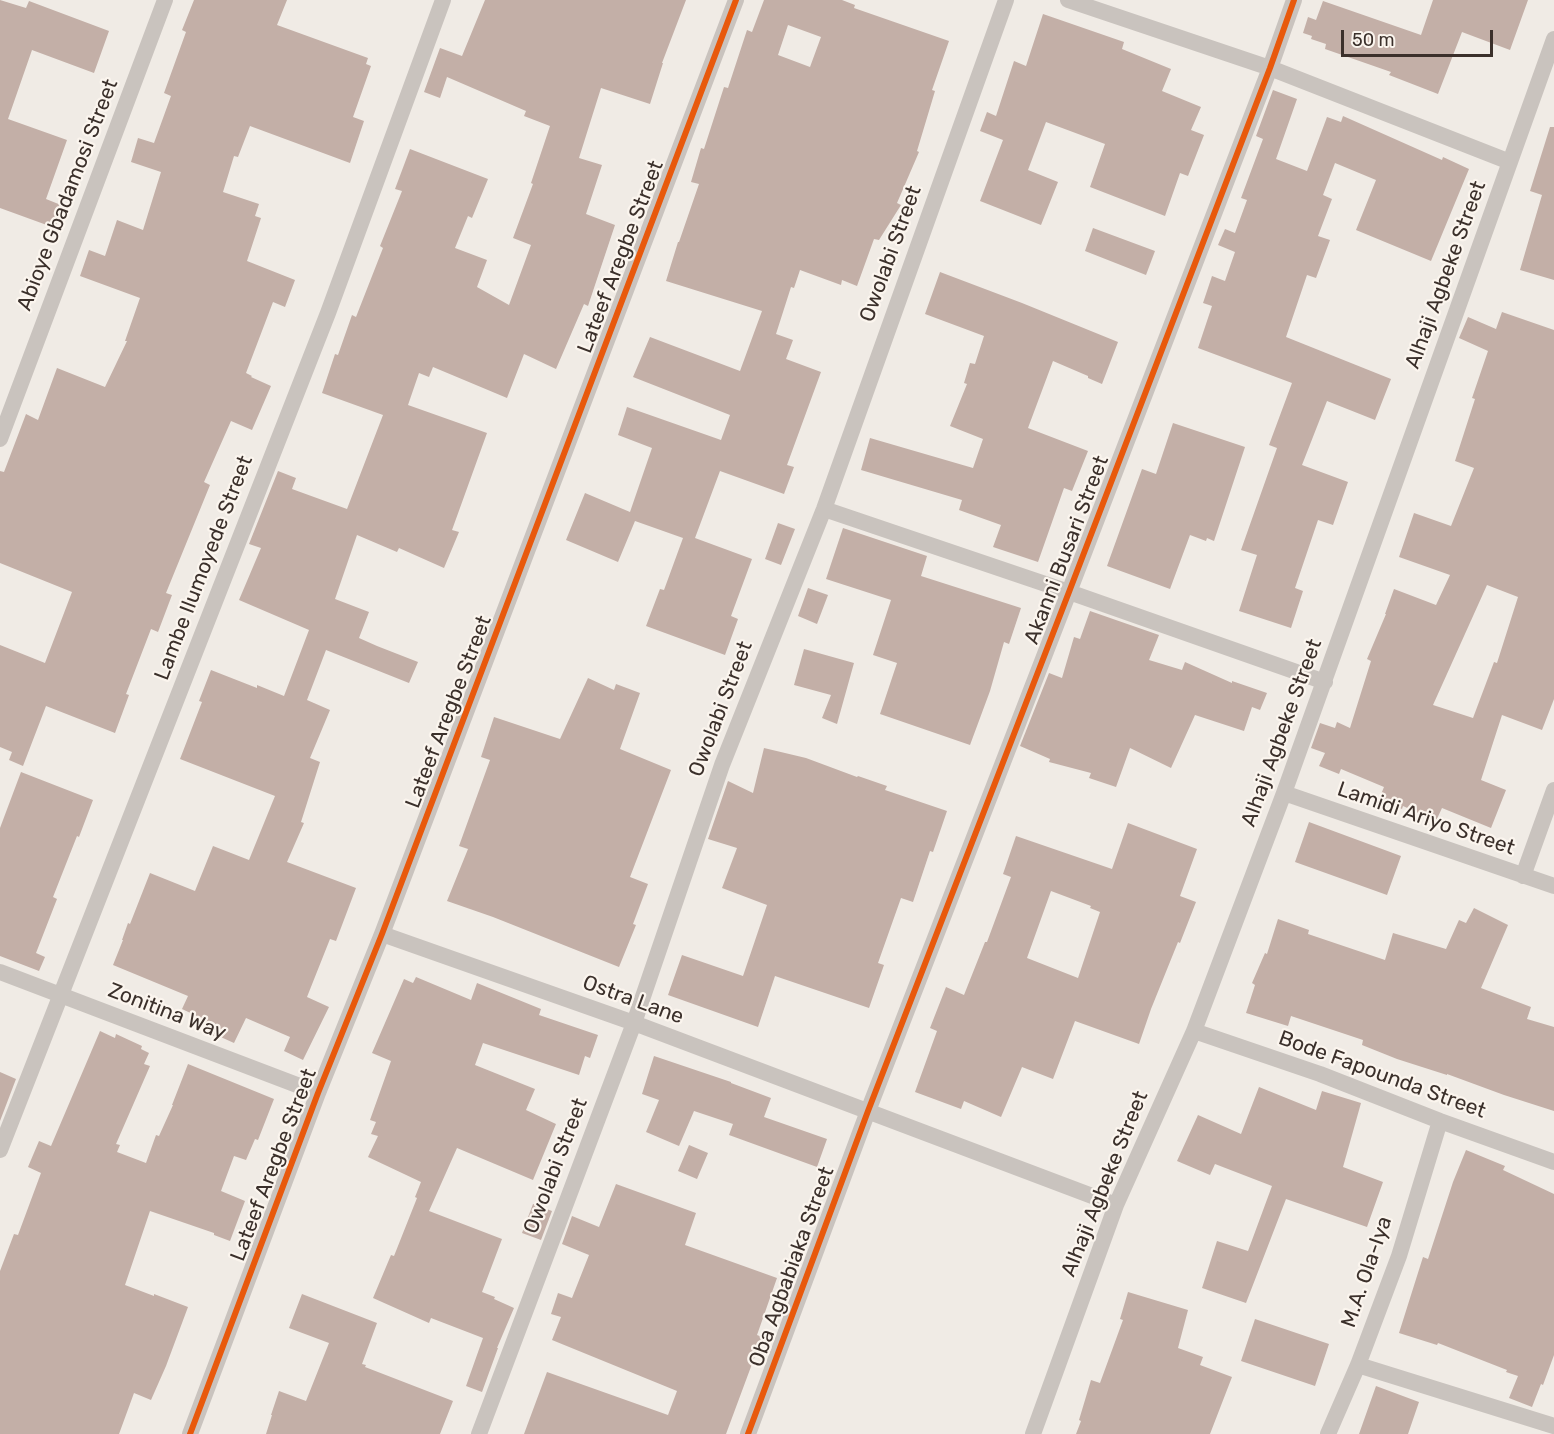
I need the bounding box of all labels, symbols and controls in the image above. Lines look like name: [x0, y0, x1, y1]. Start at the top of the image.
scale bar: [1344, 18, 1496, 56]
text: 50 m: [1352, 29, 1395, 51]
street label: Abioye Gbadamosi Street: [12, 76, 124, 314]
street label: Lateef Aregbe Street: [573, 157, 669, 357]
street label: Alhaji Agbeke Street: [1400, 178, 1492, 372]
street label: Owolabi Street: [855, 183, 927, 325]
street label: Lambe Ilumoyede Street: [150, 452, 258, 684]
street label: Akanni Busari Street: [1019, 452, 1115, 648]
street label: Lateef Aregbe Street: [401, 612, 497, 812]
street label: Alhaji Agbeke Street: [1236, 636, 1328, 830]
street label: Owolabi Street: [684, 638, 758, 780]
street label: Lamidi Ariyo Street: [1334, 777, 1518, 861]
street label: Ostra Lane: [579, 970, 687, 1030]
street label: Zonitina Way: [105, 978, 229, 1046]
street label: Bode Fapounda Street: [1275, 1026, 1489, 1124]
street label: Lateef Aregbe Street: [226, 1065, 322, 1265]
street label: Alhaji Agbeke Street: [1056, 1087, 1154, 1281]
street label: Owolabi Street: [519, 1095, 593, 1237]
street label: Oba Agbabiaka Street: [744, 1163, 840, 1371]
street label: M.A. Ola-Iya: [1336, 1213, 1398, 1331]

